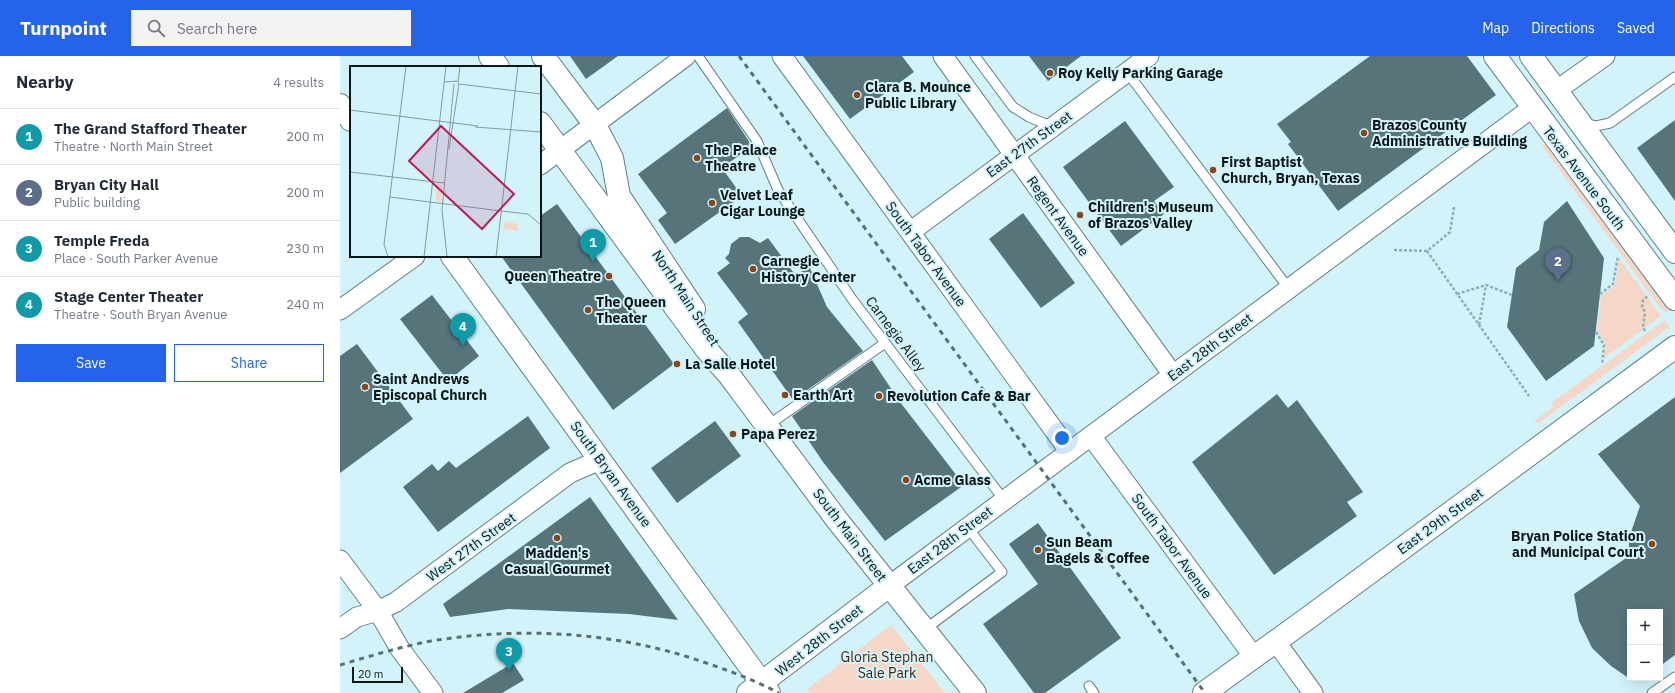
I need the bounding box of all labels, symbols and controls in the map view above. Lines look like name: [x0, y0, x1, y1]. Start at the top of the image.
search box: [131, 10, 411, 46]
text: Turnpoint: [20, 16, 107, 40]
icon: search: [145, 17, 167, 39]
text: Search here: [177, 19, 257, 38]
text: Map: [1482, 19, 1509, 37]
text: Directions: [1531, 19, 1595, 37]
text: Saved: [1617, 19, 1655, 37]
place label: Roy Kelly Parking Garage: [1058, 64, 1223, 82]
inset map: [350, 66, 541, 257]
marker: Roy Kelly Parking Garage: [1045, 68, 1055, 78]
text: Nearby: [16, 71, 74, 93]
text: 4 results: [273, 74, 324, 91]
place label: Clara B. Mounce Public Library: [865, 78, 971, 112]
marker: Clara B. Mounce Public Library: [852, 90, 862, 100]
street label: East 27th Street: [982, 107, 1076, 181]
place label: Brazos County Administrative Building: [1372, 116, 1527, 150]
text: The Grand Stafford Theater: [54, 119, 247, 138]
street label: Texas Avenue South: [1539, 122, 1629, 234]
text: 1: [25, 128, 33, 145]
text: 200 m: [286, 128, 324, 145]
marker: Brazos County Administrative Building: [1359, 128, 1369, 138]
text: Theatre · North Main Street: [54, 138, 213, 155]
place label: The Palace Theatre: [705, 141, 777, 175]
marker: The Palace Theatre: [692, 153, 702, 163]
place label: First Baptist Church, Bryan, Texas: [1221, 153, 1360, 187]
marker: First Baptist Church, Bryan, Texas: [1208, 165, 1218, 175]
street label: Regent Avenue: [1023, 173, 1093, 260]
text: Bryan City Hall: [54, 175, 159, 194]
text: 2: [25, 184, 33, 201]
text: 200 m: [286, 184, 324, 201]
place label: Velvet Leaf Cigar Lounge: [720, 186, 805, 220]
text: Public building: [54, 194, 140, 211]
marker: Velvet Leaf Cigar Lounge: [707, 198, 717, 208]
street label: South Tabor Avenue: [882, 198, 970, 310]
place label: Children's Museum of Brazos Valley: [1088, 198, 1214, 232]
marker: Children's Museum of Brazos Valley: [1075, 210, 1085, 220]
pin: 1: [580, 229, 606, 262]
text: Temple Freda: [54, 231, 150, 250]
text: 3: [25, 240, 33, 257]
text: 230 m: [286, 240, 324, 257]
street label: North Main Street: [648, 247, 724, 350]
pin: 2: [1545, 248, 1571, 281]
text: Place · South Parker Avenue: [54, 250, 218, 267]
place label: Carnegie History Center: [761, 252, 856, 286]
marker: Carnegie History Center: [748, 264, 758, 274]
place label: Queen Theatre: [504, 267, 601, 285]
marker: Queen Theatre: [604, 271, 614, 281]
text: Stage Center Theater: [54, 287, 203, 306]
place label: The Queen Theater: [596, 293, 666, 327]
street label: Carnegie Alley: [862, 293, 930, 375]
text: 4: [25, 296, 33, 313]
text: 240 m: [286, 296, 324, 313]
marker: The Queen Theater: [583, 305, 593, 315]
text: Theatre · South Bryan Avenue: [54, 306, 227, 323]
street label: East 28th Street: [1164, 309, 1256, 385]
pin: 4: [450, 313, 476, 346]
button: Save: [16, 344, 166, 382]
button: Share: [174, 344, 324, 382]
place label: La Salle Hotel: [685, 355, 775, 373]
marker: La Salle Hotel: [672, 359, 682, 369]
place label: Saint Andrews Episcopal Church: [373, 370, 487, 404]
marker: Saint Andrews Episcopal Church: [360, 382, 370, 392]
place label: Earth Art: [793, 386, 853, 404]
place label: Revolution Cafe & Bar: [887, 387, 1031, 405]
marker: Earth Art: [780, 390, 790, 400]
marker: Revolution Cafe & Bar: [874, 391, 884, 401]
street label: South Bryan Avenue: [566, 417, 656, 531]
place label: Papa Perez: [741, 425, 815, 443]
your location: [1052, 428, 1072, 448]
marker: Papa Perez: [728, 429, 738, 439]
place label: Acme Glass: [914, 471, 991, 489]
marker: Acme Glass: [901, 475, 911, 485]
street label: East 29th Street: [1393, 484, 1487, 558]
street label: South Main Street: [809, 485, 891, 585]
street label: South Tabor Avenue: [1128, 490, 1216, 602]
street label: East 28th Street: [904, 502, 996, 578]
street label: West 27th Street: [423, 508, 519, 586]
place label: Bryan Police Station and Municipal Court: [1511, 527, 1644, 561]
marker: Madden's Casual Gourmet: [552, 533, 562, 543]
place label: Sun Beam Bagels & Coffee: [1046, 533, 1150, 567]
marker: Bryan Police Station and Municipal Court: [1647, 539, 1657, 549]
place label: Madden's Casual Gourmet: [504, 544, 610, 578]
marker: Sun Beam Bagels & Coffee: [1033, 545, 1043, 555]
street label: West 28th Street: [772, 600, 866, 680]
map controls: [1627, 609, 1663, 681]
button: +: [1627, 609, 1663, 645]
pin: 3: [496, 638, 522, 671]
button: −: [1627, 645, 1663, 681]
park label: Gloria Stephan Sale Park: [841, 648, 933, 682]
scale bar: [352, 665, 403, 684]
text: 20 m: [358, 667, 383, 681]

